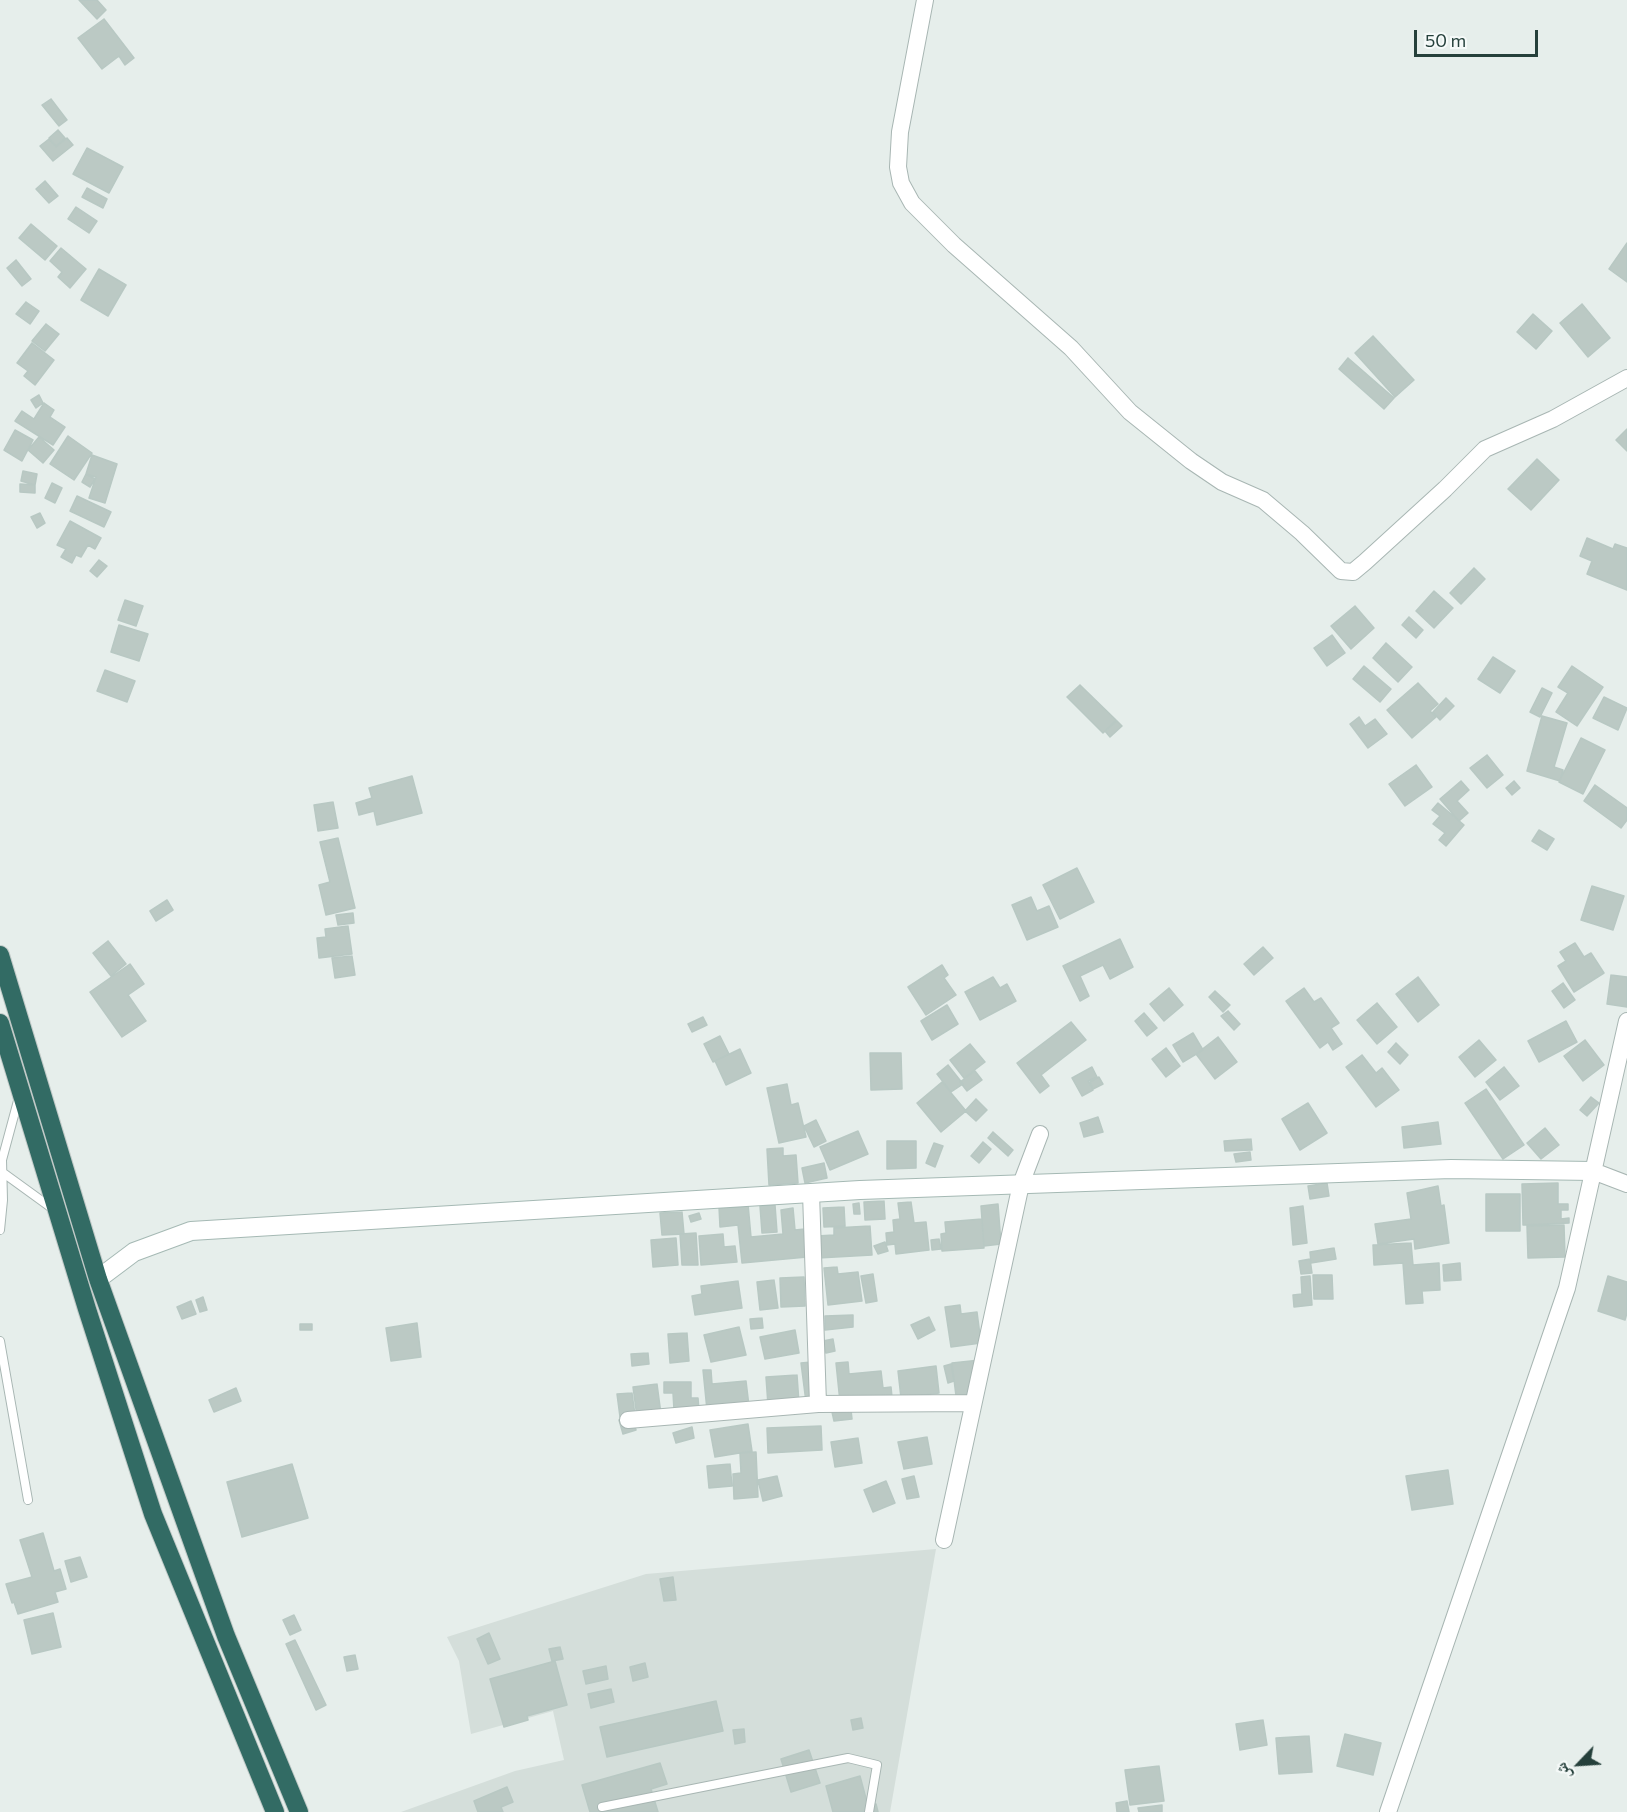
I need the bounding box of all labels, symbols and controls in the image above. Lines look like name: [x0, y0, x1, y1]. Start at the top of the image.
scale bar: [1417, 18, 1542, 56]
text: 50 m: [1425, 29, 1466, 51]
north arrow: [1549, 1734, 1609, 1794]
text: ش: [1550, 1760, 1574, 1784]

